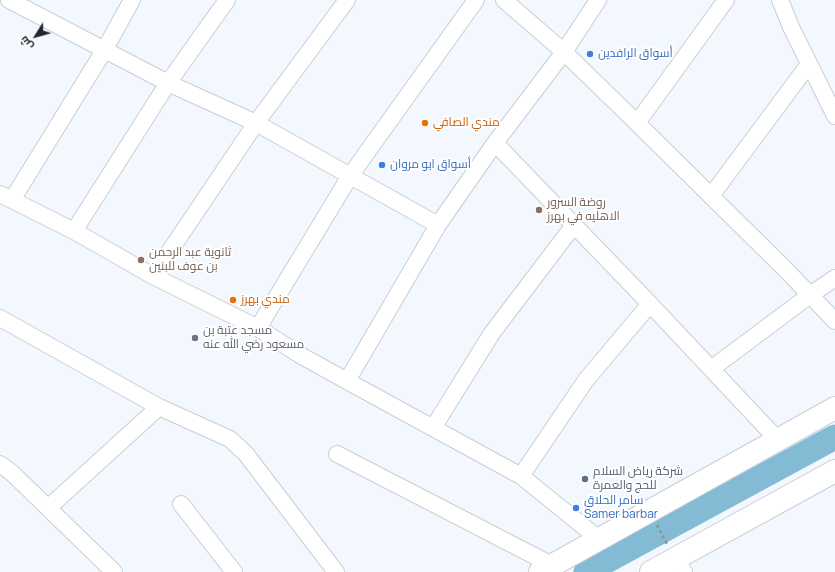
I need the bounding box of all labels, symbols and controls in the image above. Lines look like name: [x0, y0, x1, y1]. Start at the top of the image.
north arrow: [16, 16, 56, 56]
text: ش: [16, 33, 36, 54]
place label: أسواق الرافدين: [598, 47, 673, 61]
marker: أسواق الرافدين: [585, 49, 595, 59]
place label: مندي الصافي: [433, 116, 500, 130]
marker: مندي الصافي: [420, 118, 430, 128]
place label: أسواق ابو مروان: [390, 158, 471, 172]
marker: أسواق ابو مروان: [377, 160, 387, 170]
place label: روضة السرور الاهليه في بهرز: [547, 196, 620, 224]
marker: روضة السرور الاهليه في بهرز: [534, 205, 544, 215]
place label: ثانوية عبد الرحمن بن عوف للبنين: [149, 246, 231, 274]
marker: ثانوية عبد الرحمن بن عوف للبنين: [136, 255, 146, 265]
place label: مندي بهرز: [241, 293, 290, 307]
marker: مندي بهرز: [228, 295, 238, 305]
place label: مسجد عتبة بن مسعود رضي الله عنه: [203, 324, 304, 352]
marker: مسجد عتبة بن مسعود رضي الله عنه: [190, 333, 200, 343]
place label: شركة رياض السلام للحج والعمرة: [593, 465, 683, 493]
marker: شركة رياض السلام للحج والعمرة: [580, 474, 590, 484]
place label: سامر الحلاق Samer barbar: [584, 494, 658, 522]
marker: سامر الحلاق Samer barbar: [571, 503, 581, 513]

